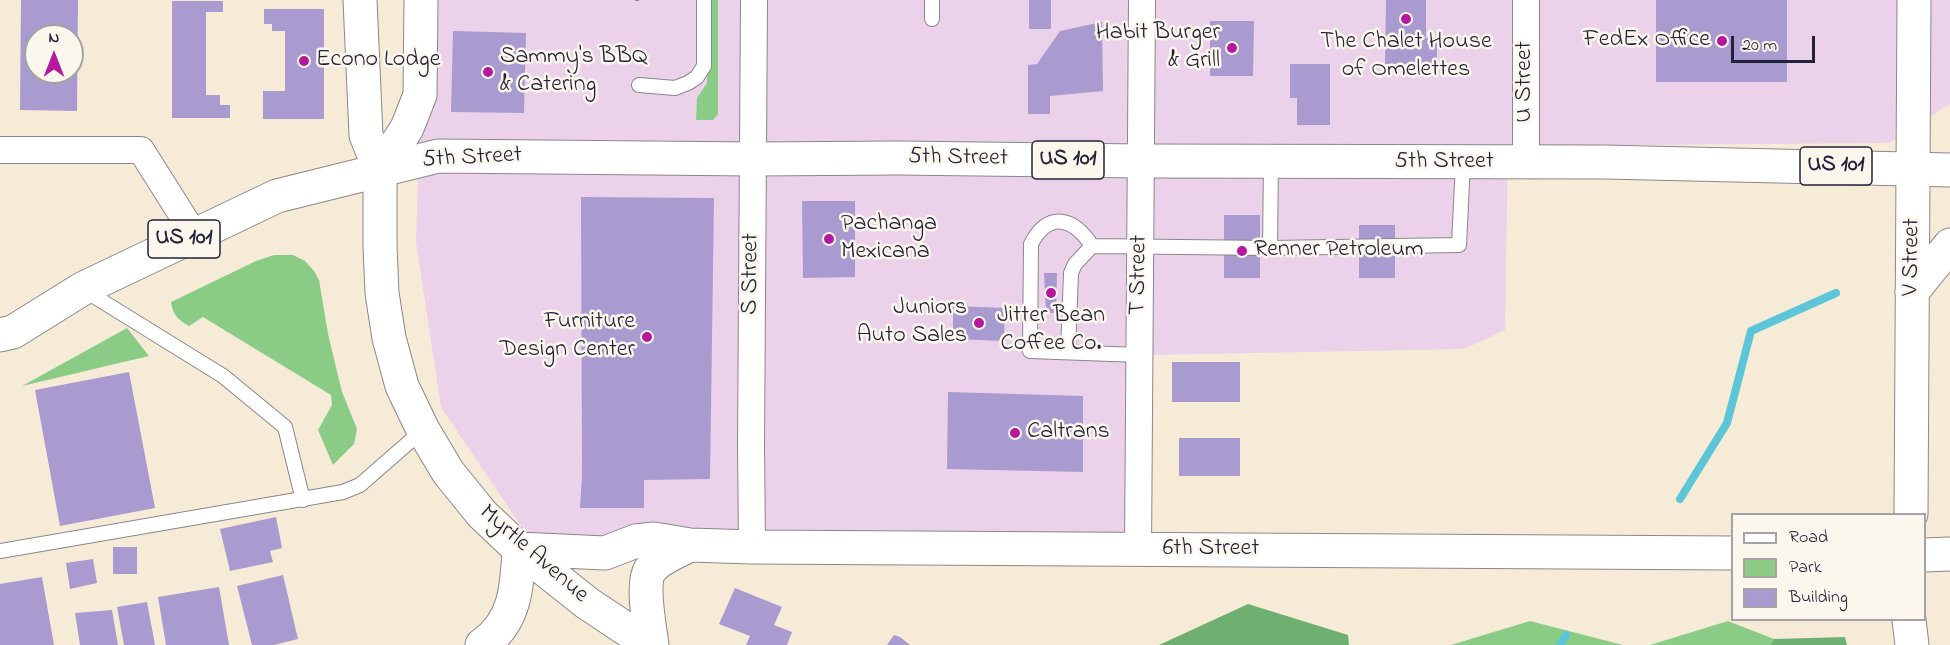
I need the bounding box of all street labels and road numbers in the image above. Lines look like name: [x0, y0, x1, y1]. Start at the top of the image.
street label: U Street: [1512, 41, 1540, 123]
road number: US 101: [1032, 141, 1104, 179]
street label: 5th Street: [421, 142, 523, 176]
street label: 5th Street: [908, 144, 1008, 174]
road number: US 101: [1800, 147, 1872, 185]
street label: 5th Street: [1394, 149, 1494, 177]
street label: V Street: [1898, 218, 1928, 296]
road number: US 101: [148, 220, 220, 258]
street label: S Street: [737, 233, 767, 315]
street label: T Street: [1125, 235, 1155, 315]
street label: Myrtle Avenue: [472, 500, 594, 610]
street label: 6th Street: [1163, 536, 1259, 564]

